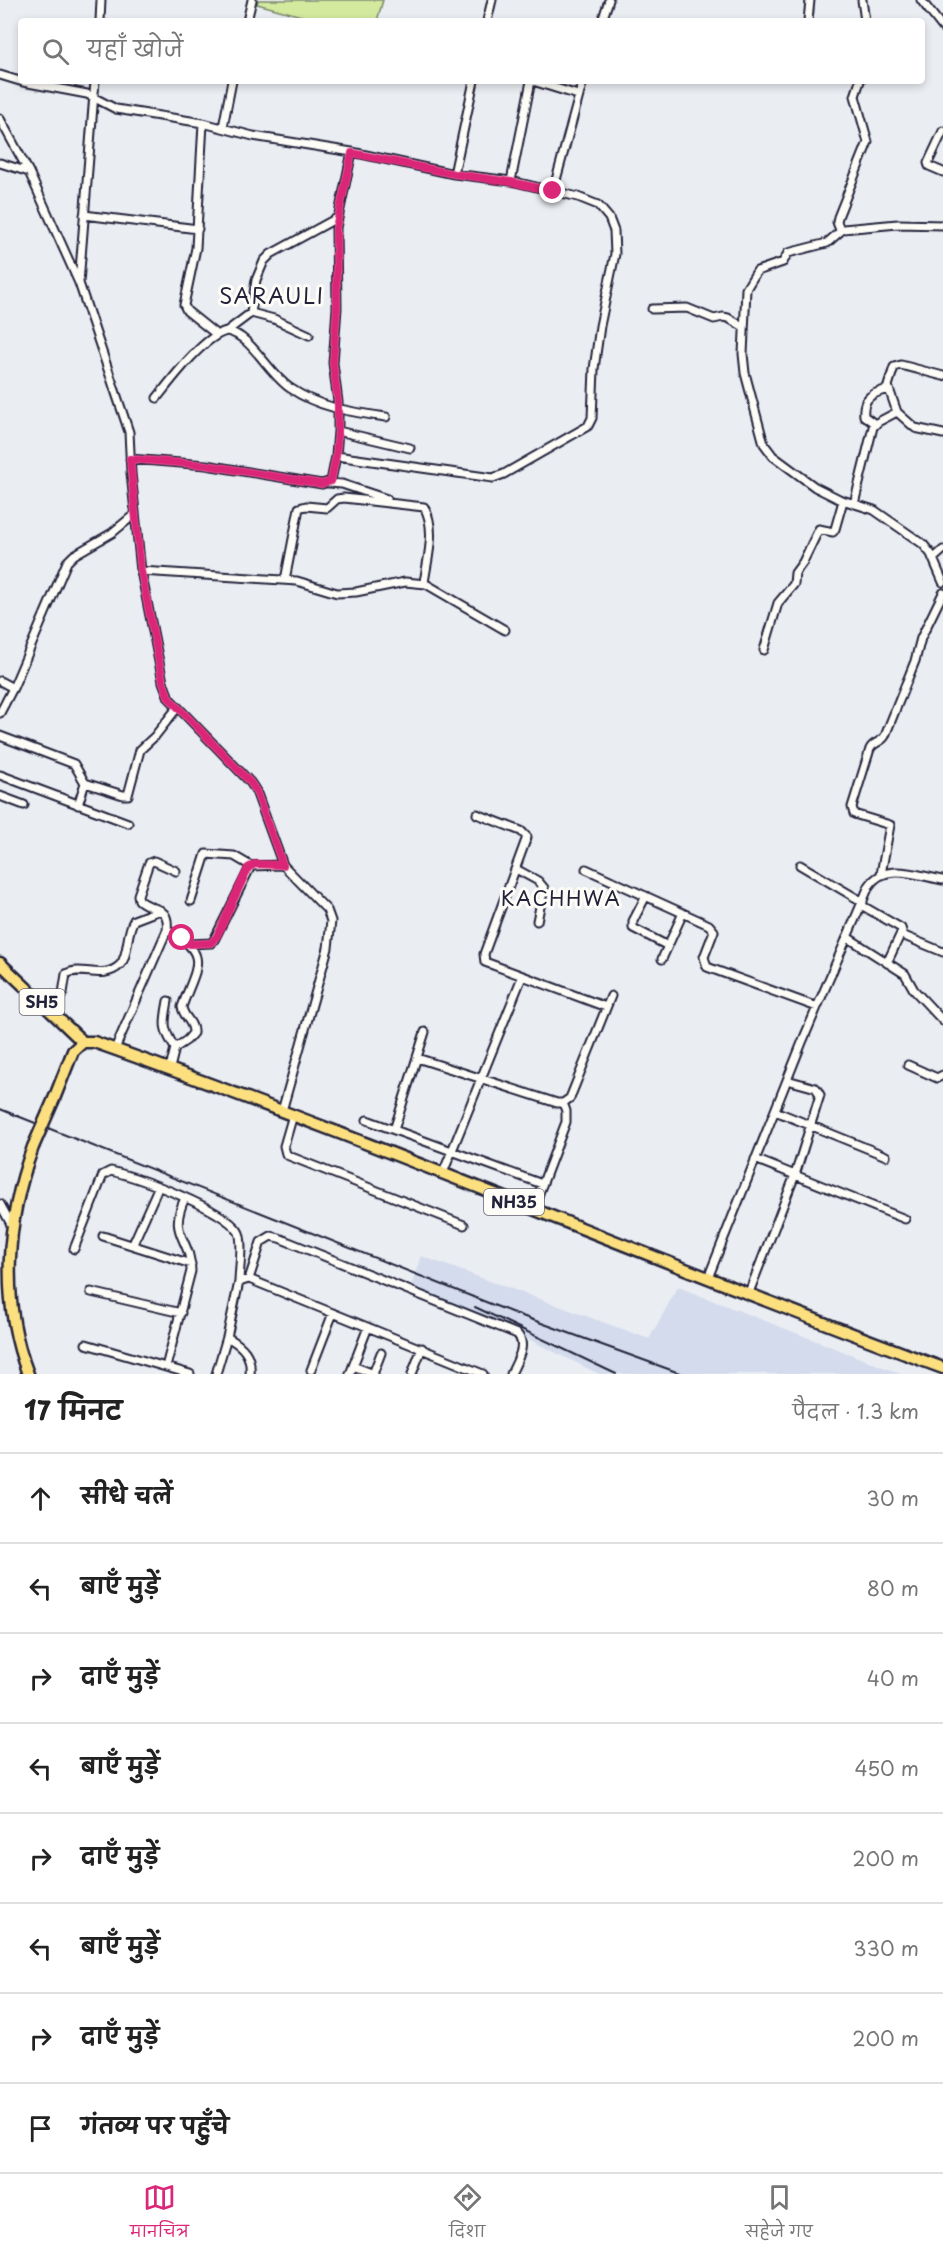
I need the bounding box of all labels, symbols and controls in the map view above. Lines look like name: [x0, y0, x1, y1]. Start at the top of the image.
search box: [18, 18, 925, 84]
text: यहाँ खोजें: [87, 31, 183, 64]
icon: search: [39, 35, 72, 68]
route end: [539, 177, 565, 203]
district label: SARAULI: [219, 279, 325, 311]
district label: KACHHWA: [501, 883, 621, 913]
route start: [168, 924, 194, 950]
road number: SH5: [20, 989, 64, 1015]
road number: NH35: [484, 1189, 544, 1215]
text: 17 मिनट: [24, 1390, 122, 1429]
text: पैदल · 1.3 km: [792, 1396, 919, 1426]
text: सीधे चलें: [81, 1478, 173, 1511]
icon: ahead: [24, 1482, 57, 1515]
text: 30 m: [866, 1483, 919, 1513]
text: बाएँ मुड़ें: [81, 1568, 160, 1601]
icon: left: [24, 1572, 57, 1605]
text: 80 m: [867, 1573, 919, 1603]
text: दाएँ मुड़ें: [81, 1658, 159, 1691]
icon: right: [24, 1662, 57, 1695]
text: 40 m: [867, 1663, 919, 1693]
text: बाएँ मुड़ें: [81, 1748, 160, 1781]
icon: left: [24, 1752, 57, 1785]
text: 450 m: [854, 1753, 919, 1783]
text: दाएँ मुड़ें: [81, 1838, 159, 1871]
icon: right: [24, 1842, 57, 1875]
text: 200 m: [852, 1843, 919, 1873]
text: बाएँ मुड़ें: [81, 1928, 160, 1961]
icon: left: [24, 1932, 57, 1965]
text: 330 m: [853, 1933, 919, 1963]
text: दाएँ मुड़ें: [81, 2018, 159, 2051]
icon: right: [24, 2022, 57, 2055]
text: 200 m: [852, 2023, 919, 2053]
text: गंतव्य पर पहुँचे: [81, 2108, 229, 2141]
icon: arrive: [24, 2112, 57, 2145]
tab: मानचित्र: [130, 2181, 189, 2249]
tab: दिशा: [449, 2181, 485, 2249]
tab: सहेजे गए: [745, 2181, 813, 2249]

